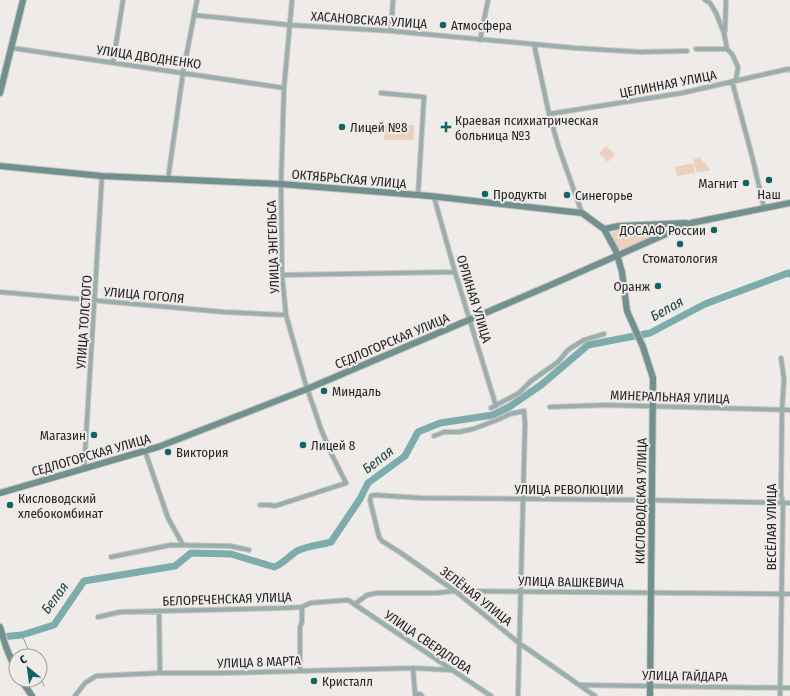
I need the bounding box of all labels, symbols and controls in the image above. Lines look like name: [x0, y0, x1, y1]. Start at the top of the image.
street label: ХАСАНОВСКАЯ УЛИЦА: [310, 8, 428, 32]
place label: Атмосфера: [451, 18, 512, 33]
marker: Атмосфера: [438, 20, 448, 30]
street label: УЛИЦА ДВОДНЕНКО: [95, 42, 202, 72]
street label: ЦЕЛИННАЯ УЛИЦА: [618, 67, 718, 101]
place label: Краевая психиатрическая больница №3: [455, 113, 598, 143]
place label: Лицей №8: [350, 120, 407, 135]
marker: Краевая психиатрическая больница №3: [440, 121, 452, 133]
marker: Лицей №8: [337, 122, 347, 132]
street label: ОКТЯБРЬСКАЯ УЛИЦА: [291, 167, 407, 192]
marker: Наш: [764, 175, 774, 185]
place label: Магнит: [698, 176, 739, 191]
marker: Магнит: [741, 178, 751, 188]
place label: Продукты: [493, 187, 547, 202]
place label: Наш: [757, 187, 781, 202]
place label: Синегорье: [575, 188, 633, 203]
marker: Продукты: [480, 189, 490, 199]
marker: Синегорье: [562, 190, 572, 200]
street label: УЛИЦА ЭНГЕЛЬСА: [264, 200, 282, 295]
place label: ДОСААФ России: [619, 223, 706, 238]
marker: ДОСААФ России: [709, 225, 719, 235]
marker: Стоматология: [675, 239, 685, 249]
place label: Стоматология: [642, 251, 718, 266]
street label: ОРЛИНАЯ УЛИЦА: [454, 253, 495, 345]
street label: УЛИЦА ТОЛСТОГО: [73, 275, 95, 370]
place label: Оранж: [613, 279, 651, 294]
marker: Оранж: [653, 281, 663, 291]
street label: УЛИЦА ГОГОЛЯ: [102, 284, 185, 306]
water label: Белая: [648, 293, 687, 325]
street label: СЕДЛОГОРСКАЯ УЛИЦА: [333, 310, 452, 372]
place label: Миндаль: [332, 384, 381, 399]
marker: Миндаль: [319, 386, 329, 396]
street label: МИНЕРАЛЬНАЯ УЛИЦА: [610, 387, 730, 407]
place label: Магазин: [40, 428, 86, 443]
marker: Магазин: [89, 430, 99, 440]
street label: СЕДЛОГОРСКАЯ УЛИЦА: [30, 431, 152, 479]
place label: Лицей 8: [311, 438, 355, 453]
street label: КИСЛОВОДСКАЯ УЛИЦА: [632, 438, 650, 564]
marker: Лицей 8: [298, 440, 308, 450]
water label: Белая: [359, 442, 397, 478]
place label: Виктория: [176, 445, 228, 460]
marker: Виктория: [163, 447, 173, 457]
street label: УЛИЦА РЕВОЛЮЦИИ: [513, 482, 624, 497]
street label: ВЕСЁЛАЯ УЛИЦА: [764, 484, 779, 570]
place label: Кисловодский хлебокомбинат: [18, 491, 104, 521]
marker: Кисловодский хлебокомбинат: [5, 500, 15, 510]
street label: ЗЕЛЁНАЯ УЛИЦА: [437, 563, 515, 629]
street label: УЛИЦА ВАШКЕВИЧА: [517, 574, 624, 590]
water label: Белая: [38, 579, 72, 617]
street label: БЕЛОРЕЧЕНСКАЯ УЛИЦА: [162, 589, 292, 609]
street label: УЛИЦА СВЕРДЛОВА: [381, 607, 475, 677]
north arrow: [8, 648, 48, 688]
text: С: [18, 652, 29, 667]
street label: УЛИЦА 8 МАРТА: [216, 653, 301, 671]
street label: УЛИЦА ГАЙДАРА: [641, 668, 728, 684]
place label: Кристалл: [322, 674, 373, 689]
marker: Кристалл: [309, 676, 319, 686]

